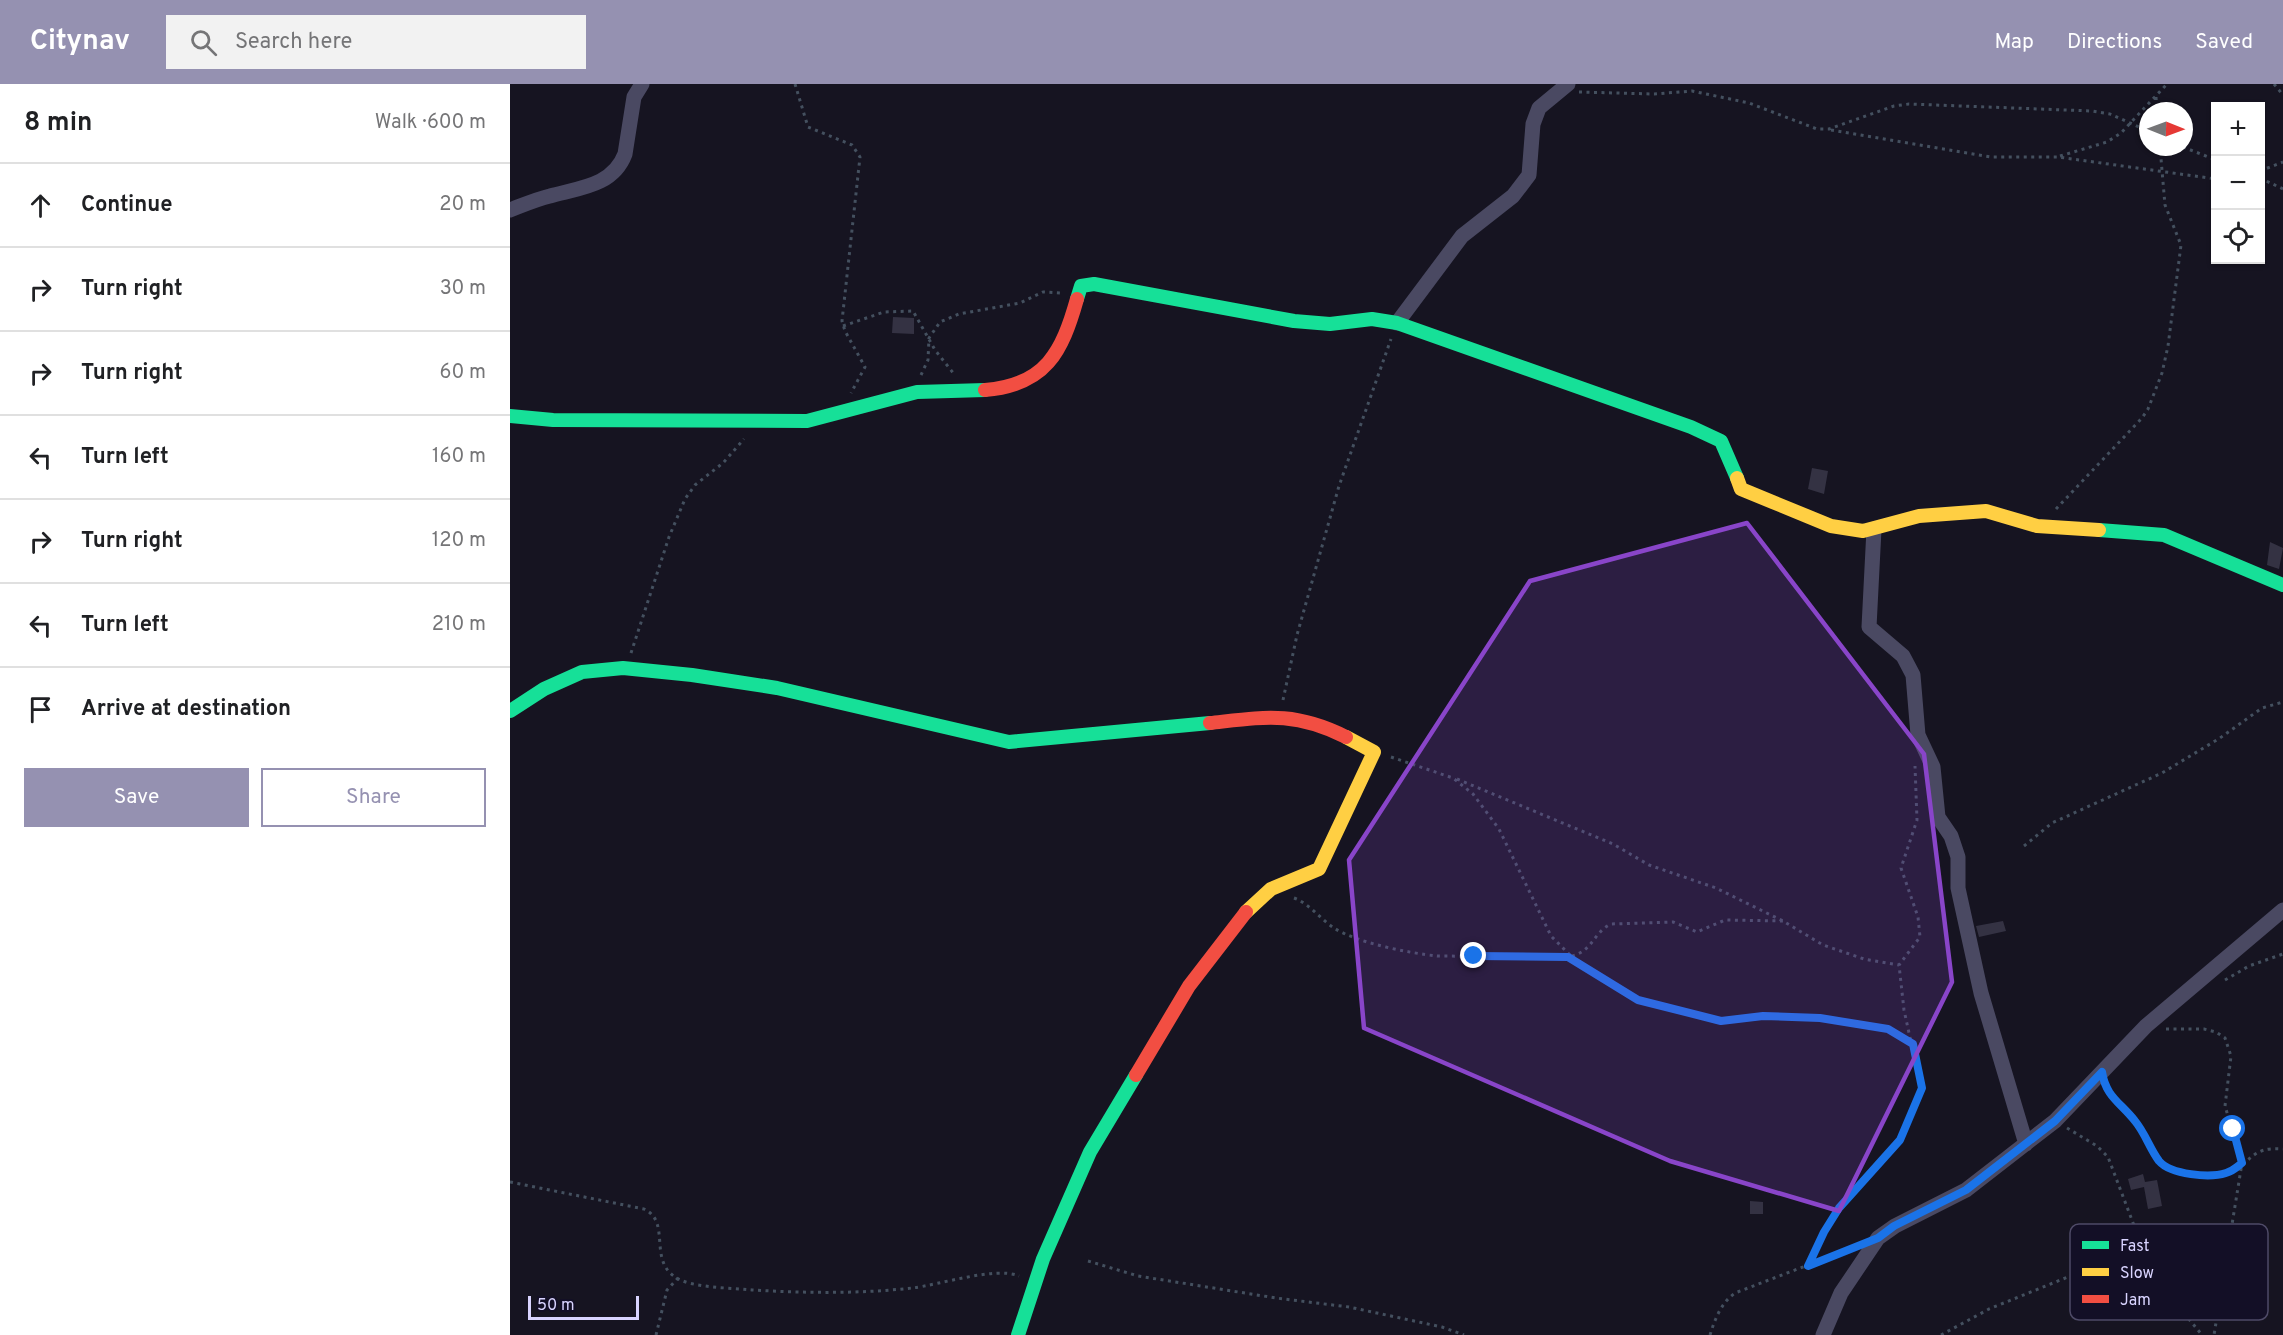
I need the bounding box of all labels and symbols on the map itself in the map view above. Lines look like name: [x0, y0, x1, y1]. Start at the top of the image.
north arrow: [2139, 102, 2193, 156]
route end: [1460, 942, 1486, 968]
route start: [2219, 1115, 2245, 1141]
legend: [2070, 1224, 2268, 1320]
text: Fast: [2120, 1237, 2150, 1257]
text: Slow: [2120, 1264, 2154, 1284]
text: Jam: [2120, 1291, 2151, 1311]
scale bar: [528, 1293, 639, 1320]

